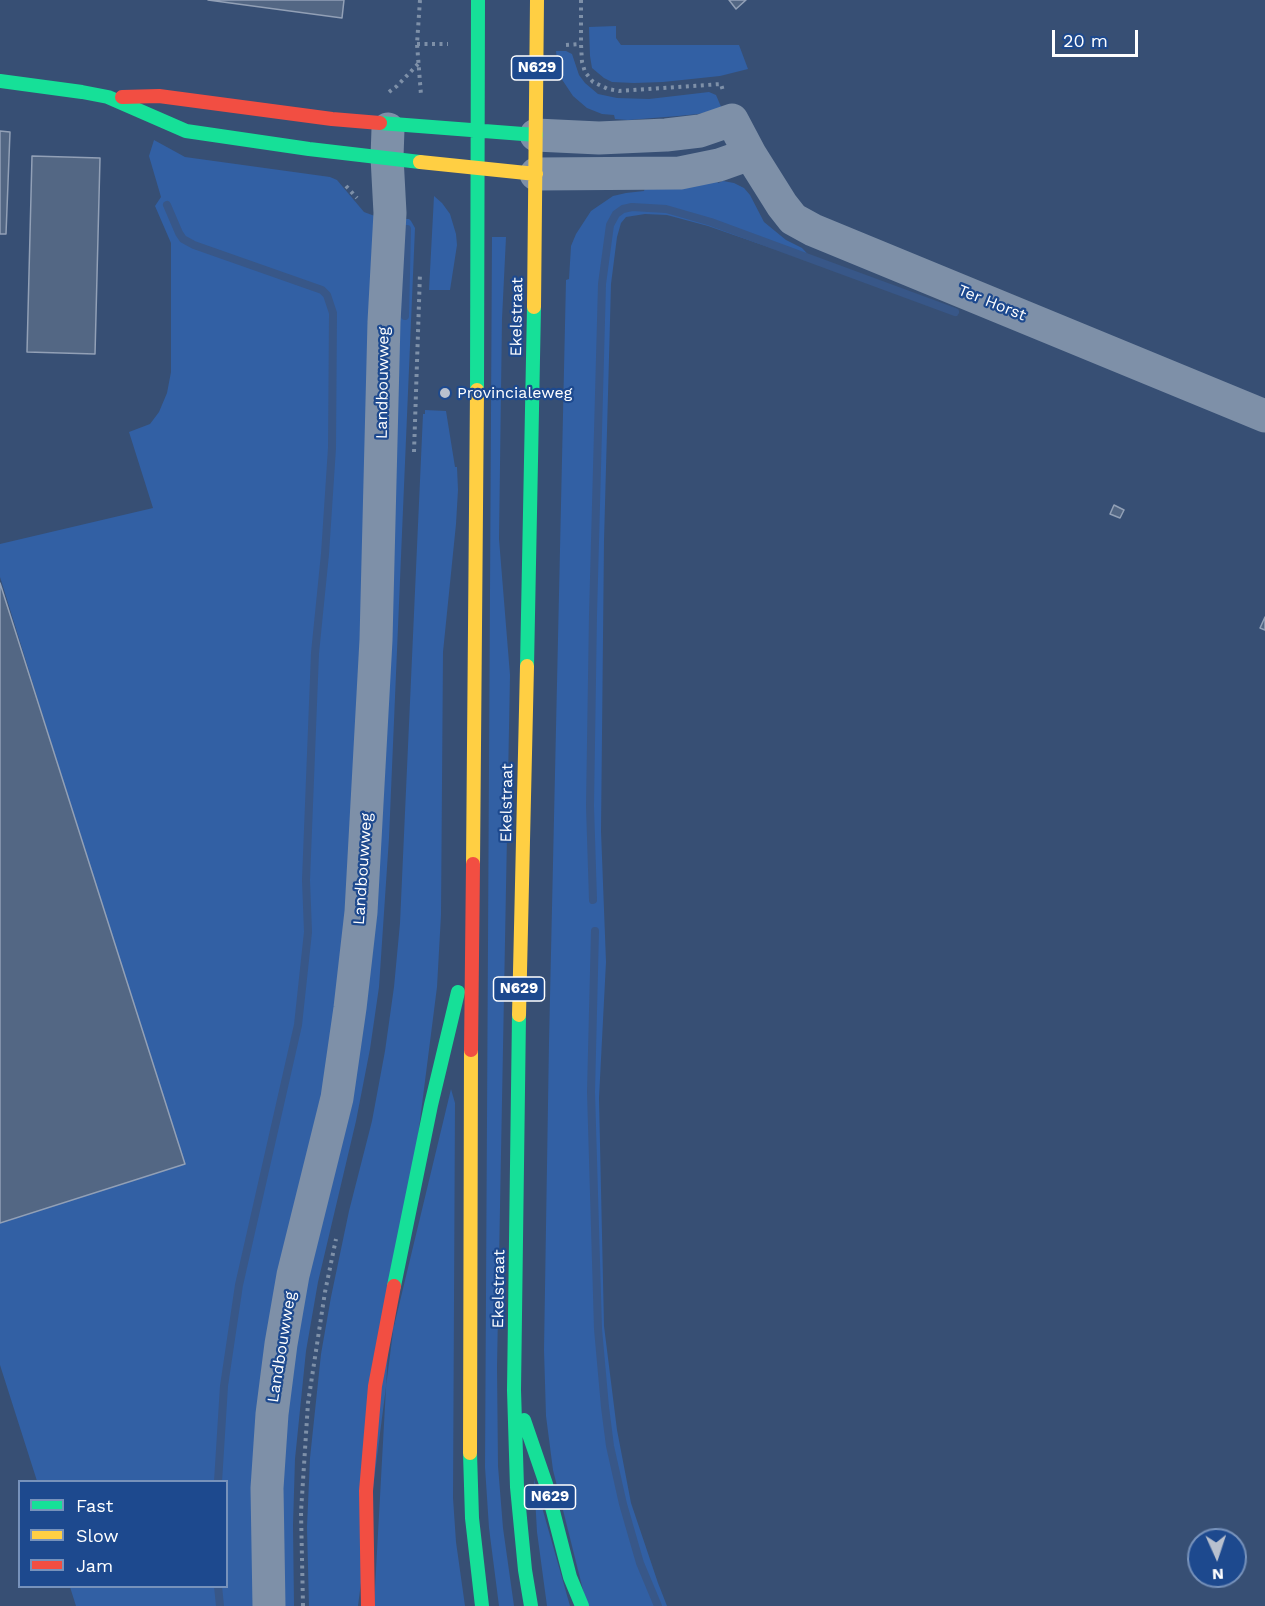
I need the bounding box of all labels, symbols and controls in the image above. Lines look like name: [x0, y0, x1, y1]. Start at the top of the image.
scale bar: [1055, 18, 1140, 56]
text: 20 m: [1063, 30, 1108, 51]
road number: N629: [512, 56, 562, 80]
street label: Ekelstraat: [507, 277, 527, 357]
street label: Ter Horst: [955, 281, 1029, 325]
street label: Landbouwweg: [372, 327, 394, 439]
place label: Provincialeweg: [457, 383, 572, 403]
marker: Provincialeweg: [438, 386, 452, 400]
street label: Ekelstraat: [497, 763, 517, 843]
street label: Landbouwweg: [350, 812, 376, 926]
road number: N629: [494, 977, 544, 1001]
street label: Ekelstraat: [489, 1249, 509, 1329]
street label: Landbouwweg: [264, 1290, 300, 1404]
legend: [18, 1480, 228, 1588]
road number: N629: [524, 1485, 576, 1509]
text: Fast: [76, 1495, 113, 1516]
text: Slow: [76, 1525, 119, 1546]
north arrow: [1187, 1528, 1247, 1588]
text: Jam: [76, 1555, 113, 1576]
text: N: [1211, 1565, 1224, 1584]

